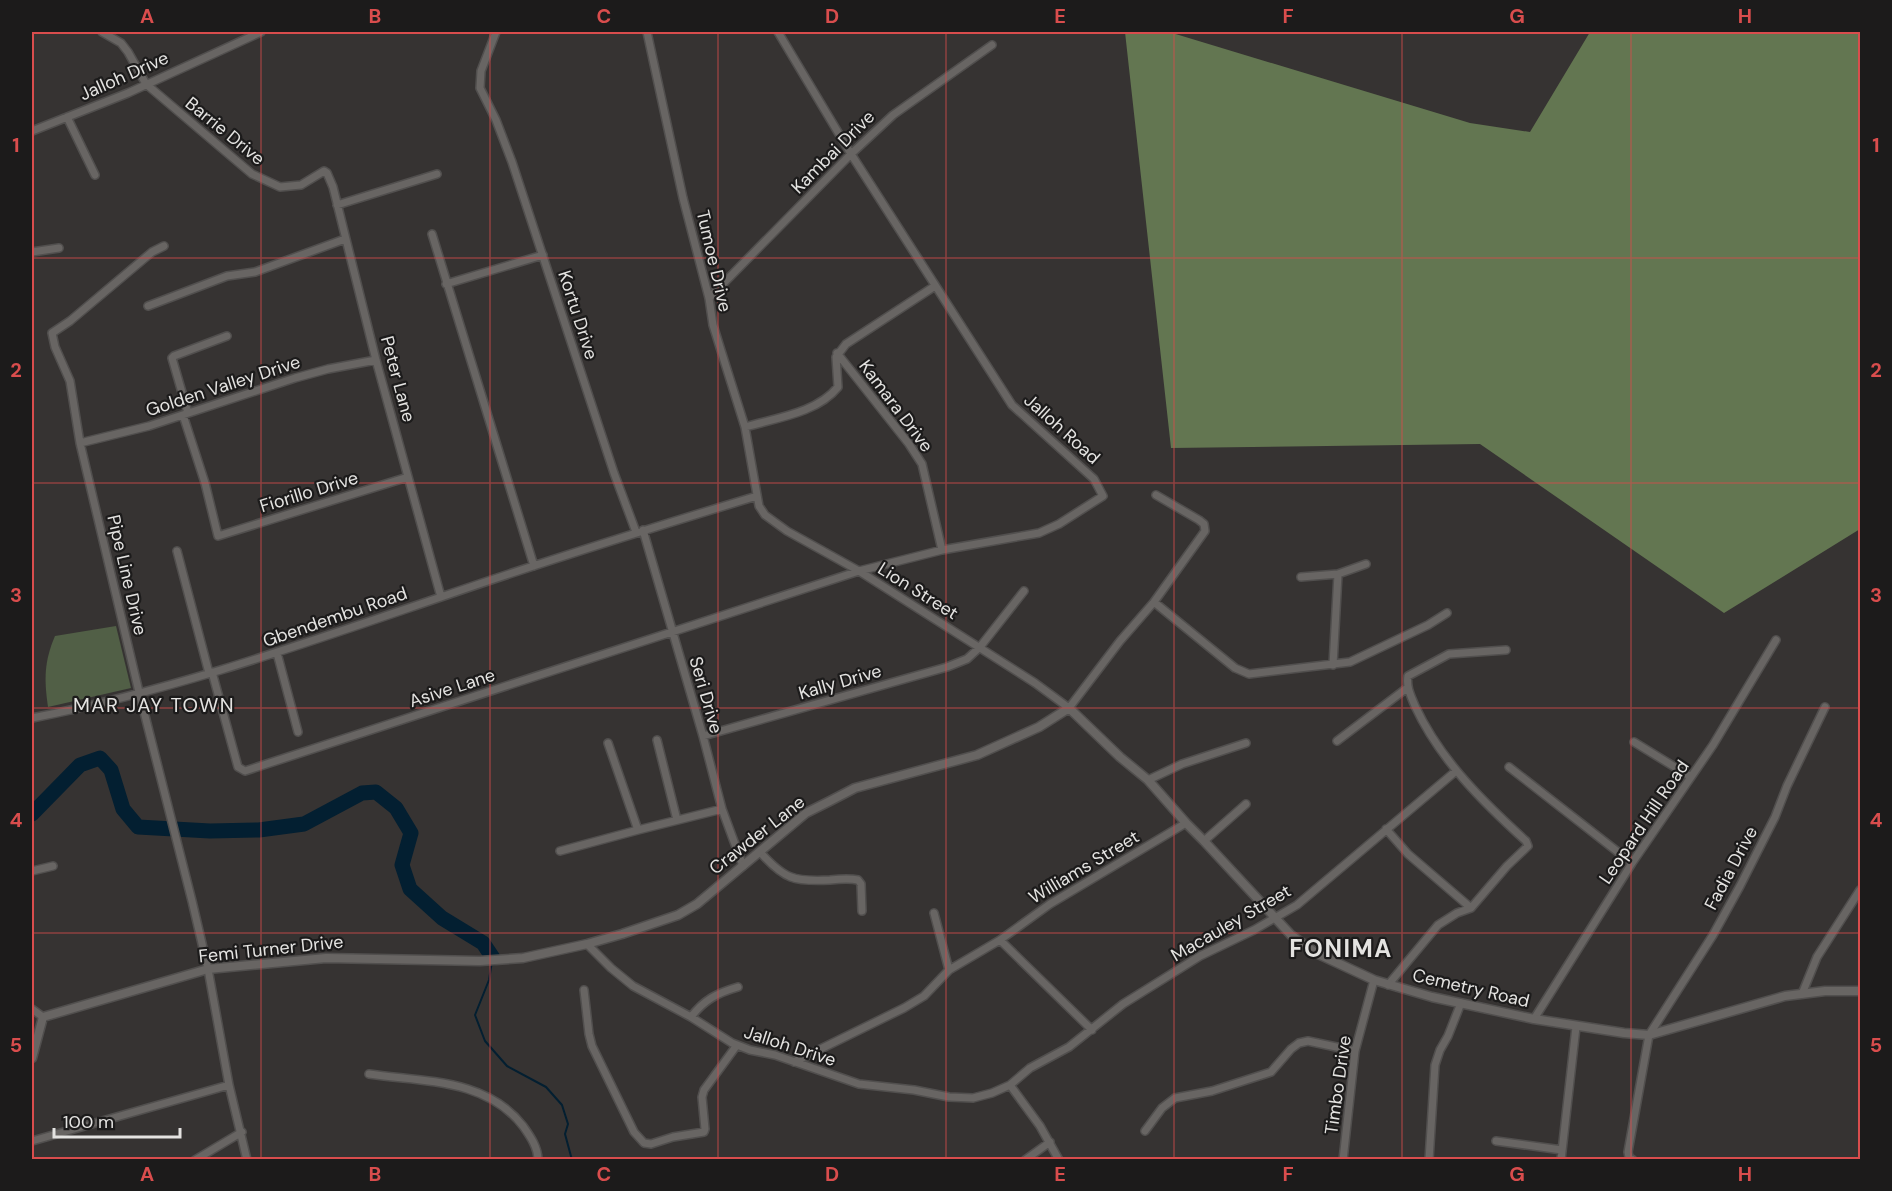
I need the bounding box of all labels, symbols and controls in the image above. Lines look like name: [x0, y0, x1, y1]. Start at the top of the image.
text: A: [140, 3, 154, 29]
text: B: [369, 3, 381, 29]
text: C: [597, 3, 611, 29]
text: D: [825, 3, 839, 29]
text: E: [1054, 3, 1066, 29]
text: F: [1282, 3, 1294, 29]
text: G: [1509, 3, 1525, 29]
text: H: [1738, 3, 1752, 29]
street label: Jalloh Drive: [76, 46, 172, 106]
street label: Barrie Drive: [180, 91, 270, 171]
street label: Kambai Drive: [786, 105, 880, 199]
text: 1: [12, 132, 20, 158]
text: 1: [1872, 132, 1880, 158]
street label: Tumoe Drive: [691, 208, 737, 314]
street label: Kortu Drive: [552, 268, 604, 362]
street label: Peter Lane: [375, 333, 421, 425]
street label: Golden Valley Drive: [143, 350, 303, 422]
street label: Kamara Drive: [853, 355, 939, 457]
text: 2: [10, 357, 22, 383]
text: 2: [1870, 357, 1882, 383]
street label: Jalloh Road: [1019, 388, 1105, 470]
street label: Fiorillo Drive: [257, 466, 361, 518]
street label: Pipe Line Drive: [101, 512, 153, 638]
street label: Lion Street: [873, 557, 963, 625]
street label: Gbendembu Road: [260, 581, 410, 653]
text: 3: [10, 582, 22, 608]
text: 3: [1870, 582, 1882, 608]
street label: Seri Drive: [684, 654, 728, 736]
street label: Kally Drive: [796, 659, 884, 705]
street label: Asive Lane: [406, 663, 498, 713]
district label: MAR JAY TOWN: [73, 692, 235, 718]
street label: Leopard Hill Road: [1594, 755, 1694, 889]
street label: Crawder Lane: [704, 790, 810, 880]
text: 4: [10, 807, 23, 833]
text: 4: [1870, 807, 1883, 833]
street label: Fadia Drive: [1699, 822, 1763, 914]
street label: Williams Street: [1024, 825, 1144, 909]
street label: Macauley Street: [1167, 879, 1295, 967]
street label: Femi Turner Drive: [197, 929, 345, 969]
district label: FONIMA: [1289, 933, 1393, 964]
street label: Cemetry Road: [1410, 963, 1532, 1013]
street label: Jalloh Drive: [741, 1020, 839, 1072]
text: 5: [10, 1032, 22, 1058]
text: 5: [1870, 1032, 1882, 1058]
street label: Timbo Drive: [1319, 1034, 1357, 1136]
scale bar: [54, 1101, 180, 1139]
text: 100 m: [63, 1110, 114, 1134]
text: A: [140, 1161, 154, 1187]
text: B: [369, 1161, 381, 1187]
text: C: [597, 1161, 611, 1187]
text: D: [825, 1161, 839, 1187]
text: E: [1054, 1161, 1066, 1187]
text: F: [1282, 1161, 1294, 1187]
text: G: [1509, 1161, 1525, 1187]
text: H: [1738, 1161, 1752, 1187]

